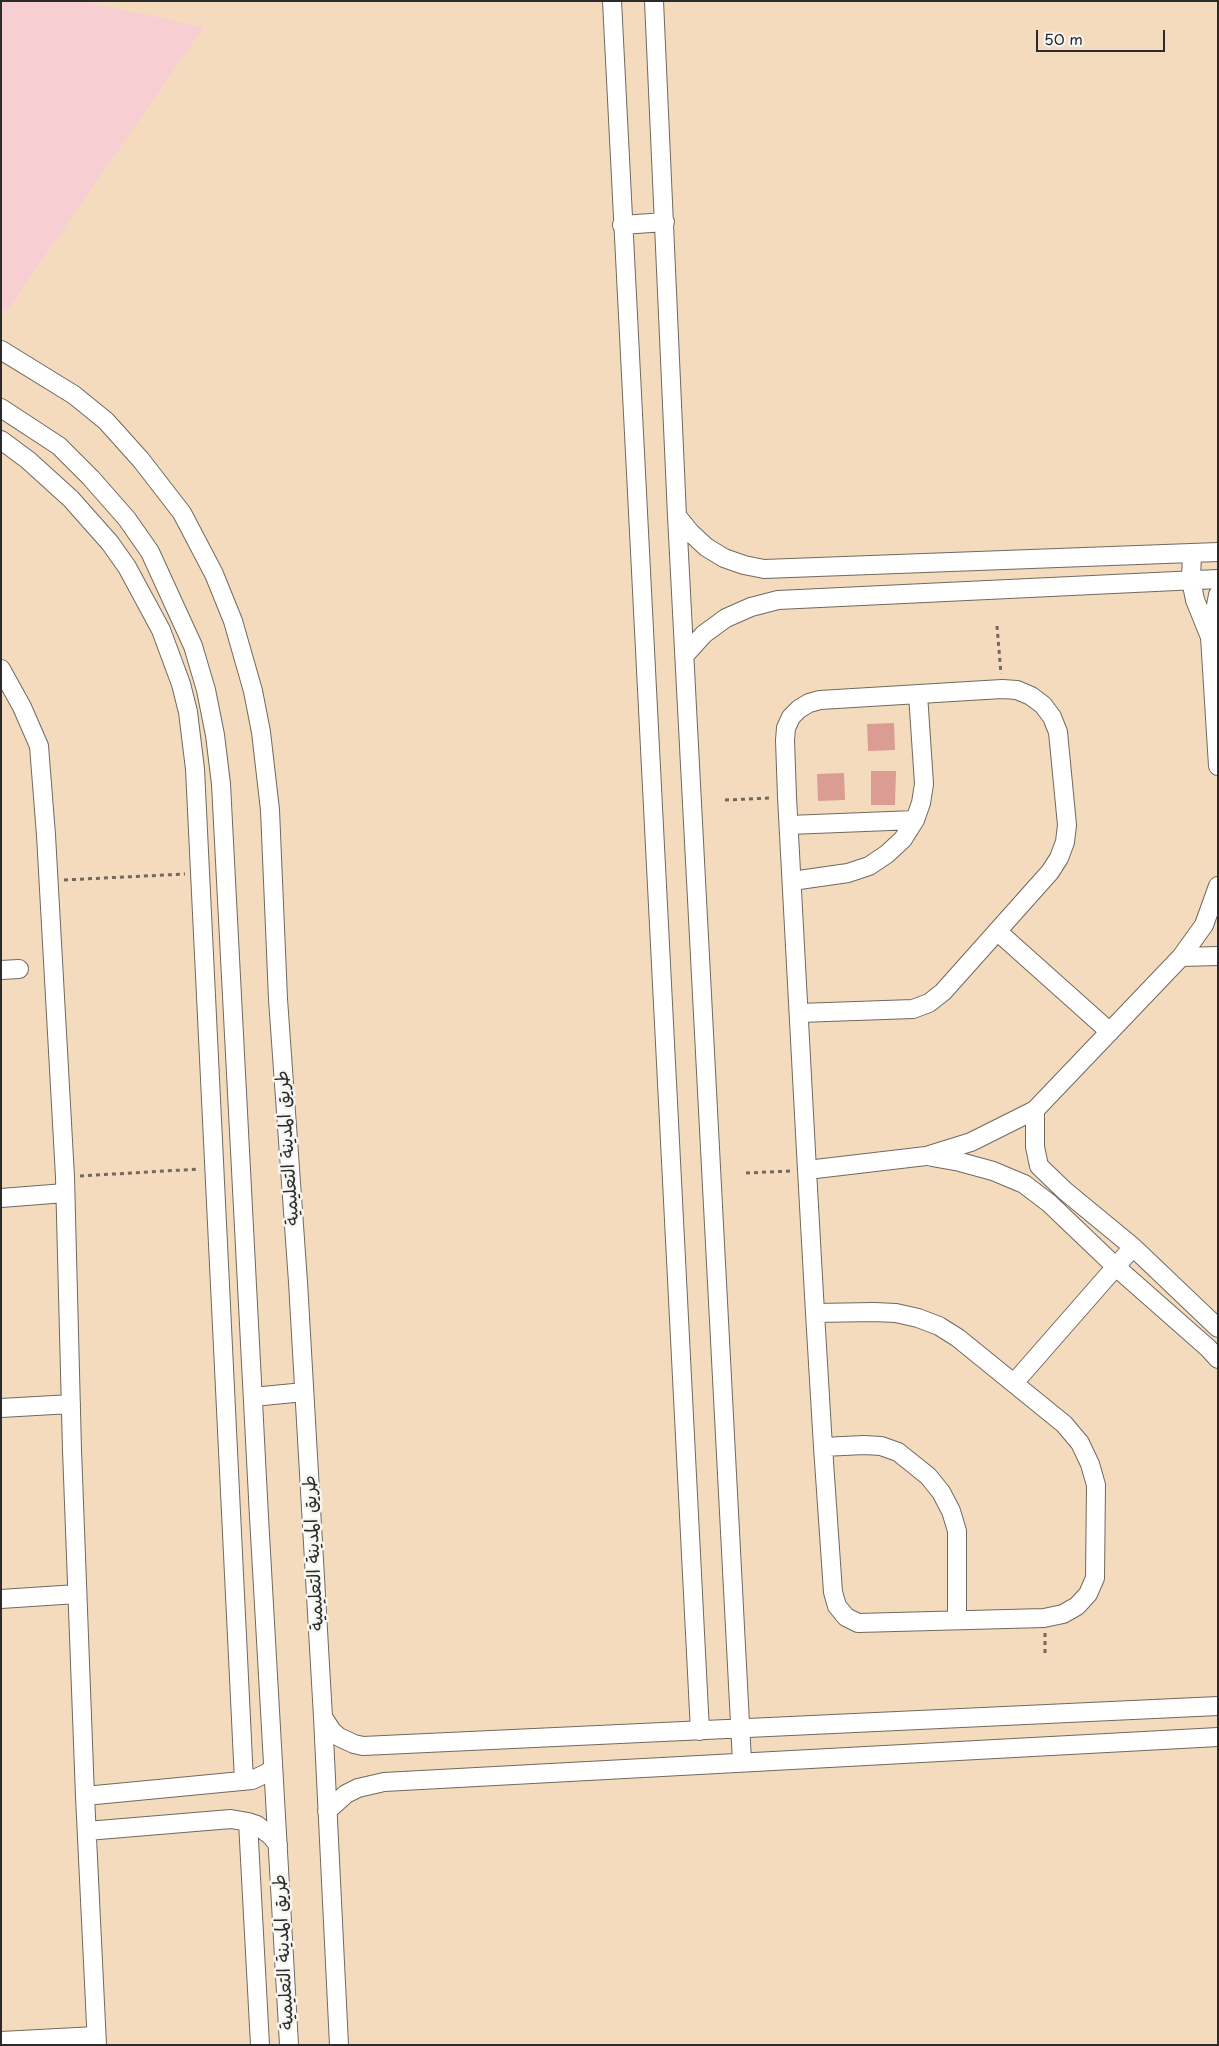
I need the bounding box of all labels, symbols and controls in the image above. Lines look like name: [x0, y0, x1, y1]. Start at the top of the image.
scale bar: [1039, 20, 1168, 52]
text: 50 m: [1044, 27, 1083, 50]
street label: طريق المدينة التعليمية: [272, 1070, 304, 1226]
street label: طريق المدينة التعليمية: [299, 1475, 329, 1631]
street label: طريق المدينة التعليمية: [269, 1874, 299, 2030]

